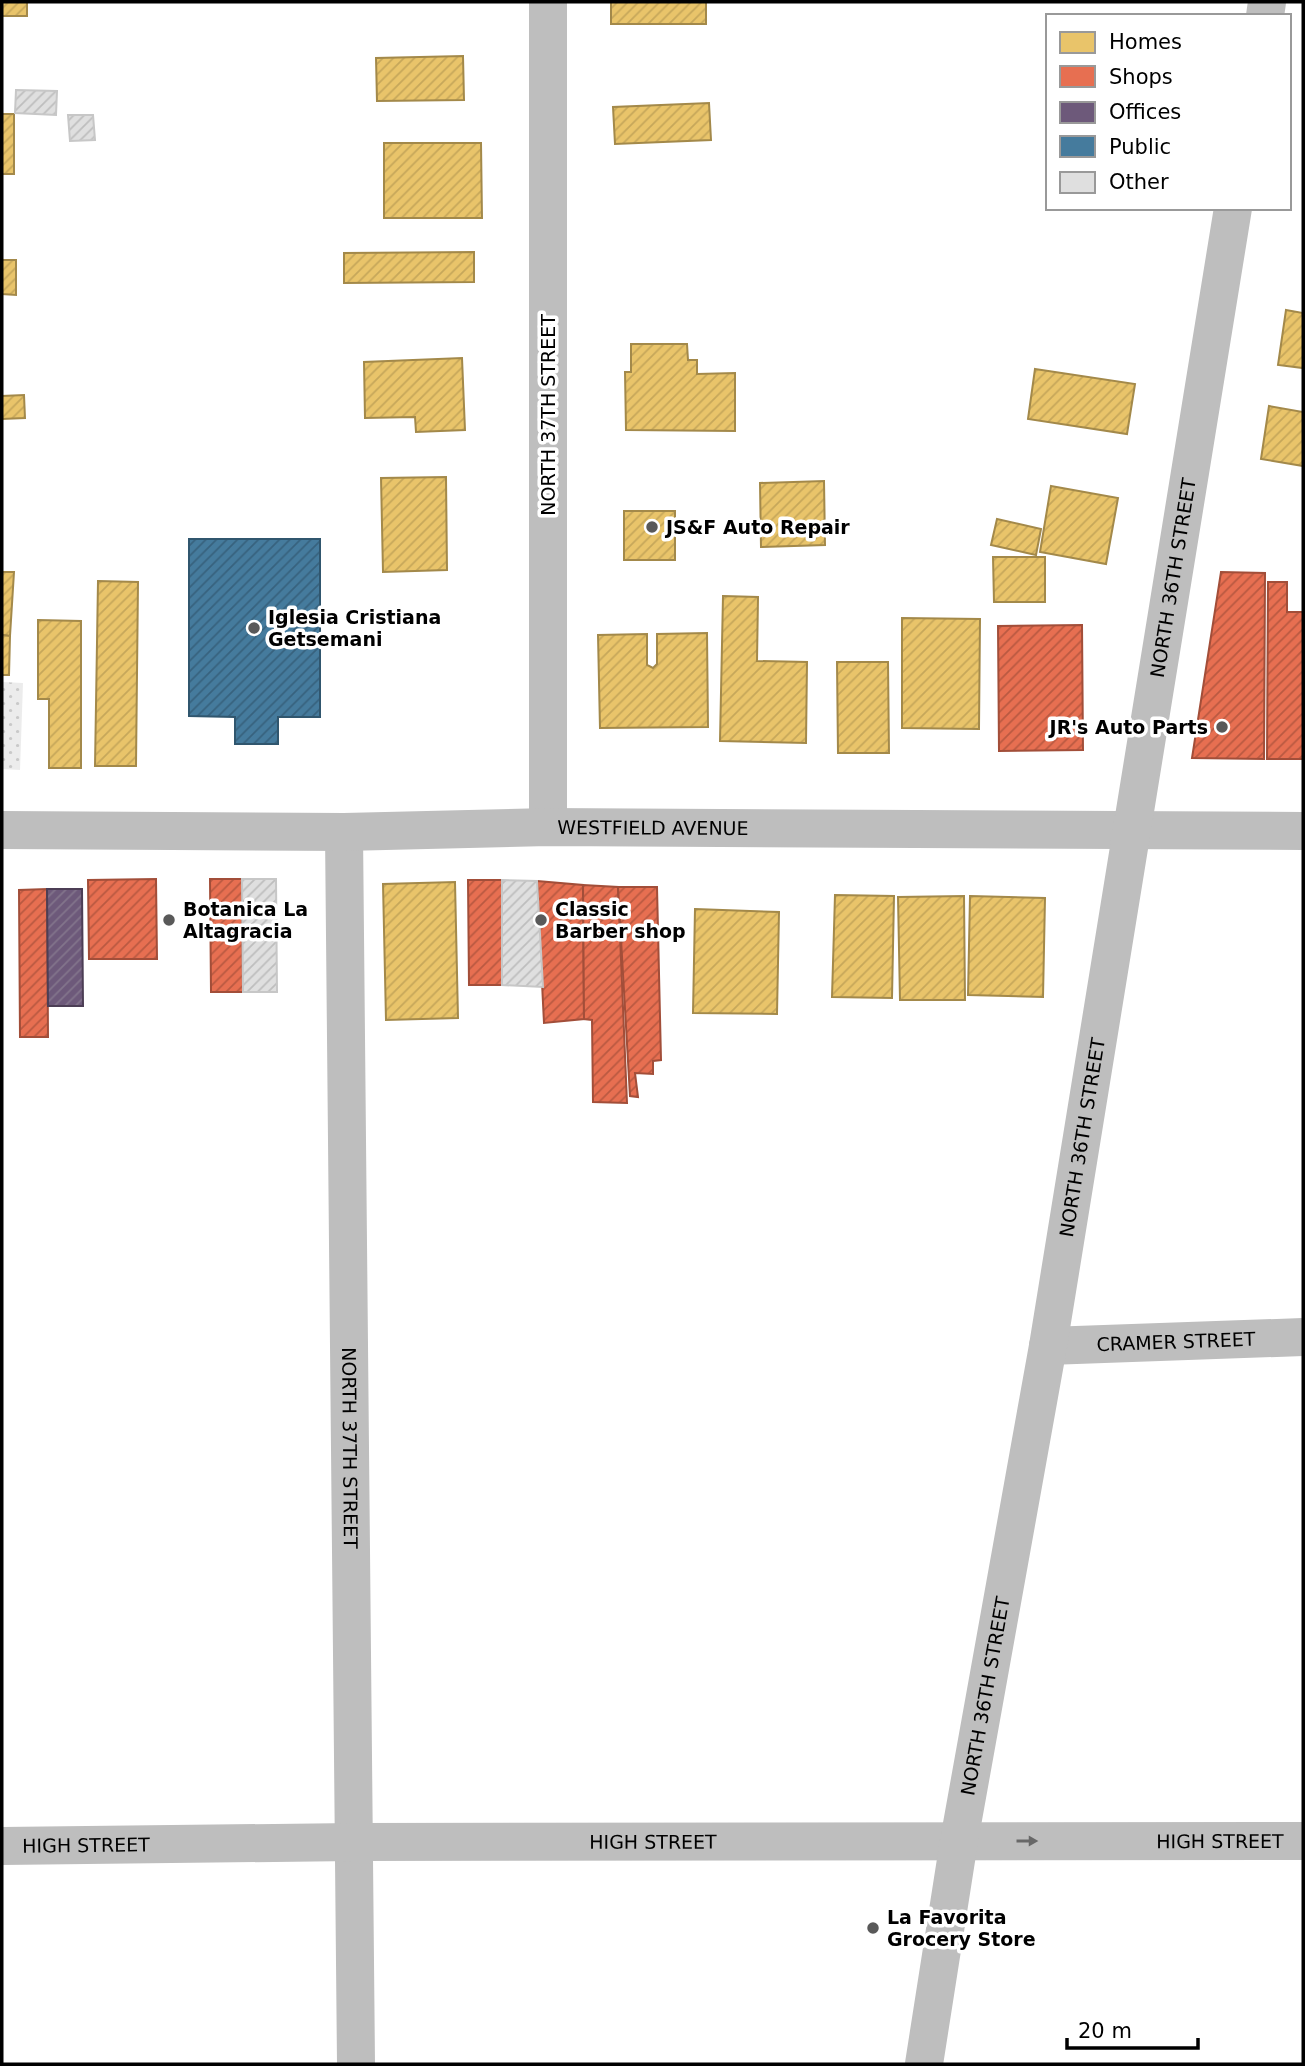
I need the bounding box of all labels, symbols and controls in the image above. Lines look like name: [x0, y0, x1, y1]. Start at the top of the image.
legend: [1046, 14, 1291, 210]
text: Homes: [1109, 30, 1182, 54]
text: Shops: [1109, 65, 1173, 89]
text: Offices: [1109, 100, 1181, 124]
text: Public: [1109, 135, 1171, 159]
text: Other: [1109, 170, 1169, 194]
street label: NORTH 37TH STREET: [537, 314, 559, 516]
street label: NORTH 36TH STREET: [1146, 476, 1200, 679]
place label: JS&F Auto Repair: [664, 516, 850, 538]
marker: JS&F Auto Repair: [644, 519, 660, 535]
place label: Iglesia Cristiana Getsemani: [268, 606, 441, 650]
marker: Iglesia Cristiana Getsemani: [246, 620, 262, 636]
place label: JR's Auto Parts: [1048, 716, 1208, 738]
marker: JR's Auto Parts: [1214, 719, 1230, 735]
street label: WESTFIELD AVENUE: [557, 816, 749, 839]
place label: Botanica La Altagracia: [183, 898, 308, 942]
place label: Classic Barber shop: [555, 898, 686, 942]
marker: Botanica La Altagracia: [161, 912, 177, 928]
marker: Classic Barber shop: [533, 912, 549, 928]
street label: NORTH 36TH STREET: [1055, 1036, 1109, 1239]
street label: CRAMER STREET: [1096, 1328, 1256, 1355]
street label: NORTH 37TH STREET: [338, 1347, 362, 1549]
street label: NORTH 36TH STREET: [956, 1595, 1014, 1797]
street label: HIGH STREET: [1156, 1830, 1284, 1852]
street label: HIGH STREET: [589, 1831, 717, 1853]
street label: HIGH STREET: [22, 1833, 150, 1857]
one-way arrow: [1016, 1835, 1038, 1847]
place label: La Favorita Grocery Store: [887, 1906, 1036, 1950]
marker: La Favorita Grocery Store: [865, 1920, 881, 1936]
scale bar: [1067, 2007, 1198, 2050]
text: 20 m: [1078, 2019, 1132, 2043]

